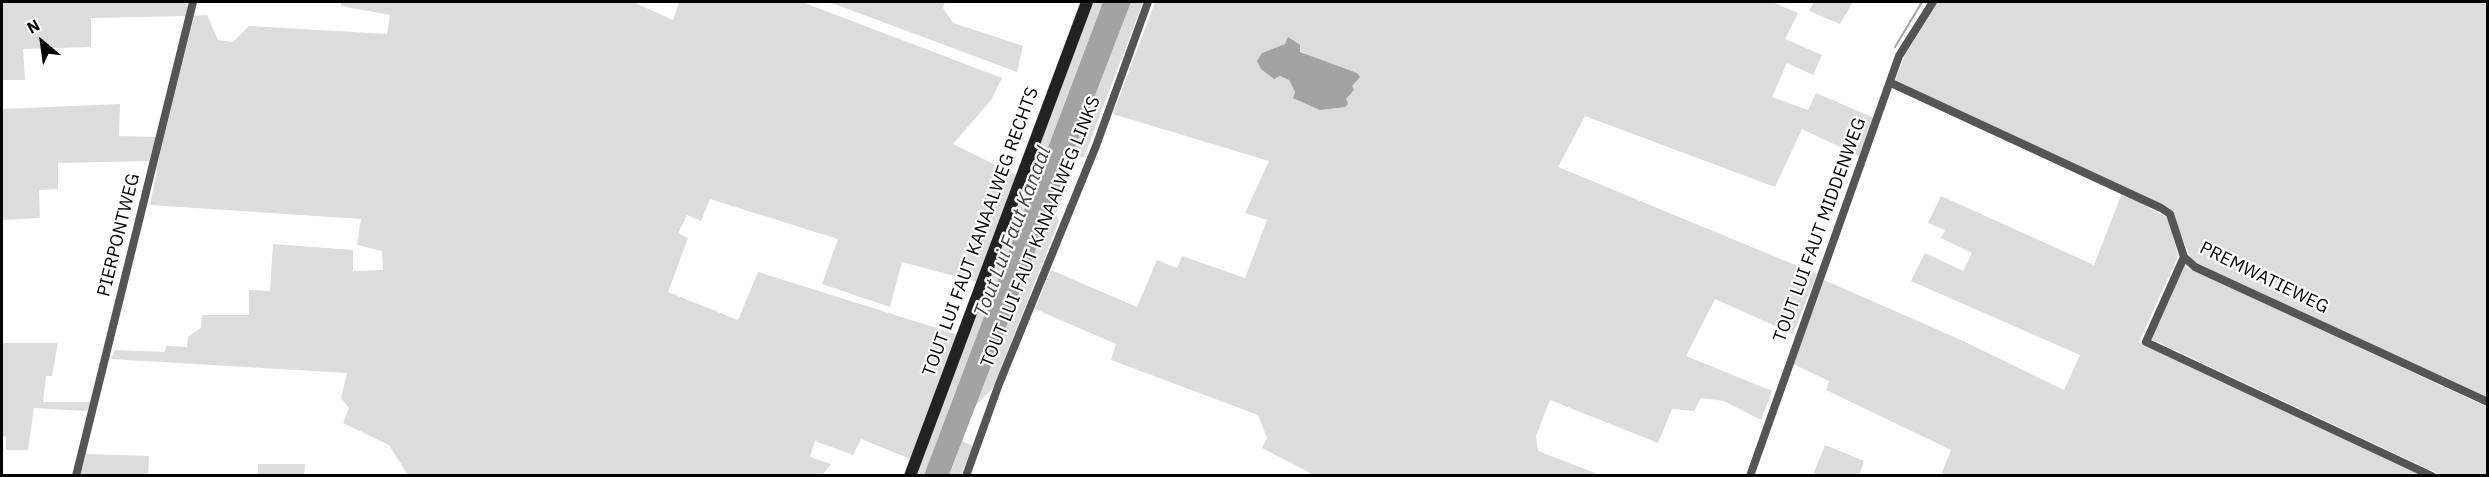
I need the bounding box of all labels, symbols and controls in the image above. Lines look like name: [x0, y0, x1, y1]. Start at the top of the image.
north arrow: [12, 12, 72, 72]
text: N: [23, 15, 43, 38]
street label: TOUT LUI FAUT KANAALWEG RECHTS: [918, 84, 1044, 380]
street label: TOUT LUI FAUT KANAALWEG LINKS: [977, 93, 1105, 371]
street label: TOUT LUI FAUT MIDDENWEG: [1769, 115, 1871, 345]
water label: Tout Lui Faut Kanaal: [969, 143, 1057, 321]
street label: PIERPONTWEG: [93, 171, 145, 299]
street label: PREMWATIEWEG: [2196, 237, 2332, 319]

